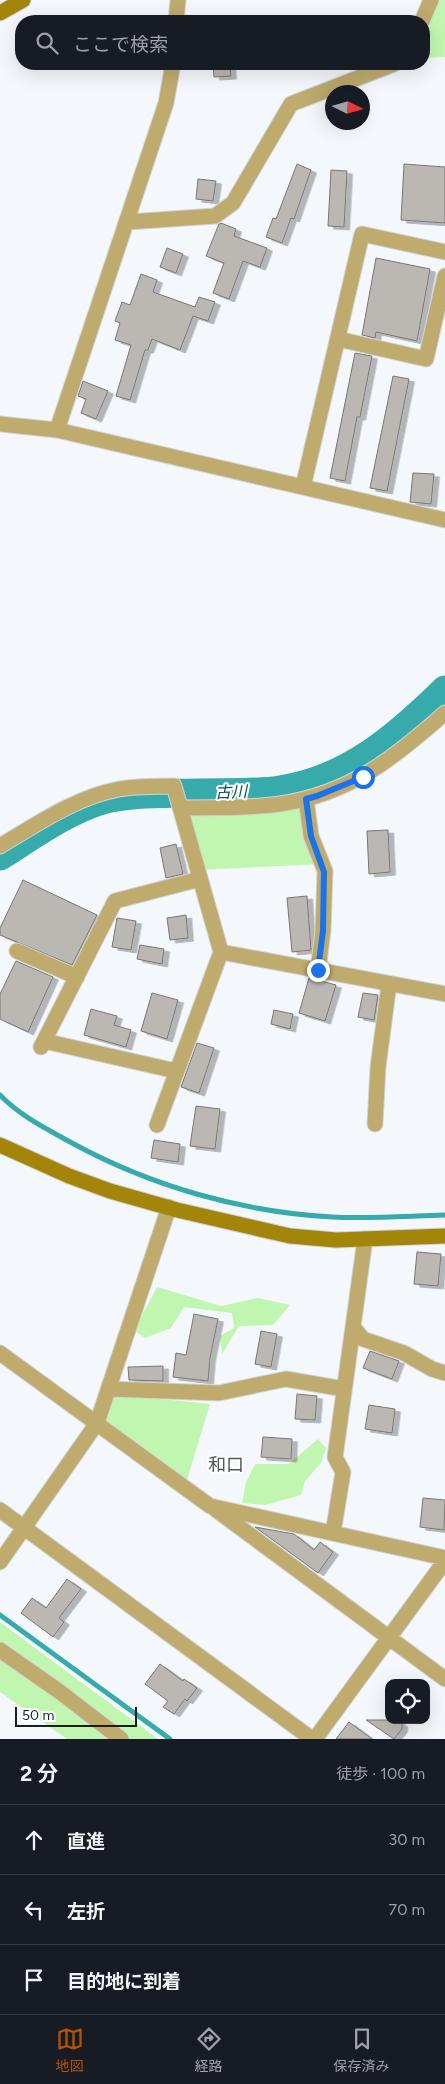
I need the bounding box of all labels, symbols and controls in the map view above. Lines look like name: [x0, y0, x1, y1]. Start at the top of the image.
search box: [15, 15, 430, 70]
icon: search: [33, 29, 61, 57]
text: ここで検索: [73, 33, 168, 56]
north arrow: [325, 85, 370, 130]
route start: [352, 766, 375, 789]
water label: 古川: [215, 782, 249, 802]
route end: [307, 959, 330, 982]
district label: 和口: [208, 1454, 244, 1476]
map controls: [385, 1679, 430, 1724]
button: locate: [385, 1679, 430, 1724]
scale bar: [15, 1704, 138, 1727]
text: 50 m: [22, 1707, 54, 1724]
text: 2 分: [20, 1761, 58, 1786]
text: 徒歩 · 100 m: [336, 1764, 425, 1783]
icon: ahead: [20, 1826, 48, 1854]
text: 直進: [67, 1830, 105, 1853]
text: 30 m: [388, 1830, 425, 1849]
icon: left: [20, 1896, 48, 1924]
text: 左折: [67, 1900, 105, 1923]
text: 70 m: [389, 1900, 425, 1919]
icon: arrive: [20, 1966, 48, 1994]
text: 目的地に到着: [67, 1970, 181, 1993]
tab: 地図: [56, 2025, 84, 2075]
tab: 経路: [195, 2025, 223, 2075]
tab: 保存済み: [334, 2025, 390, 2075]

